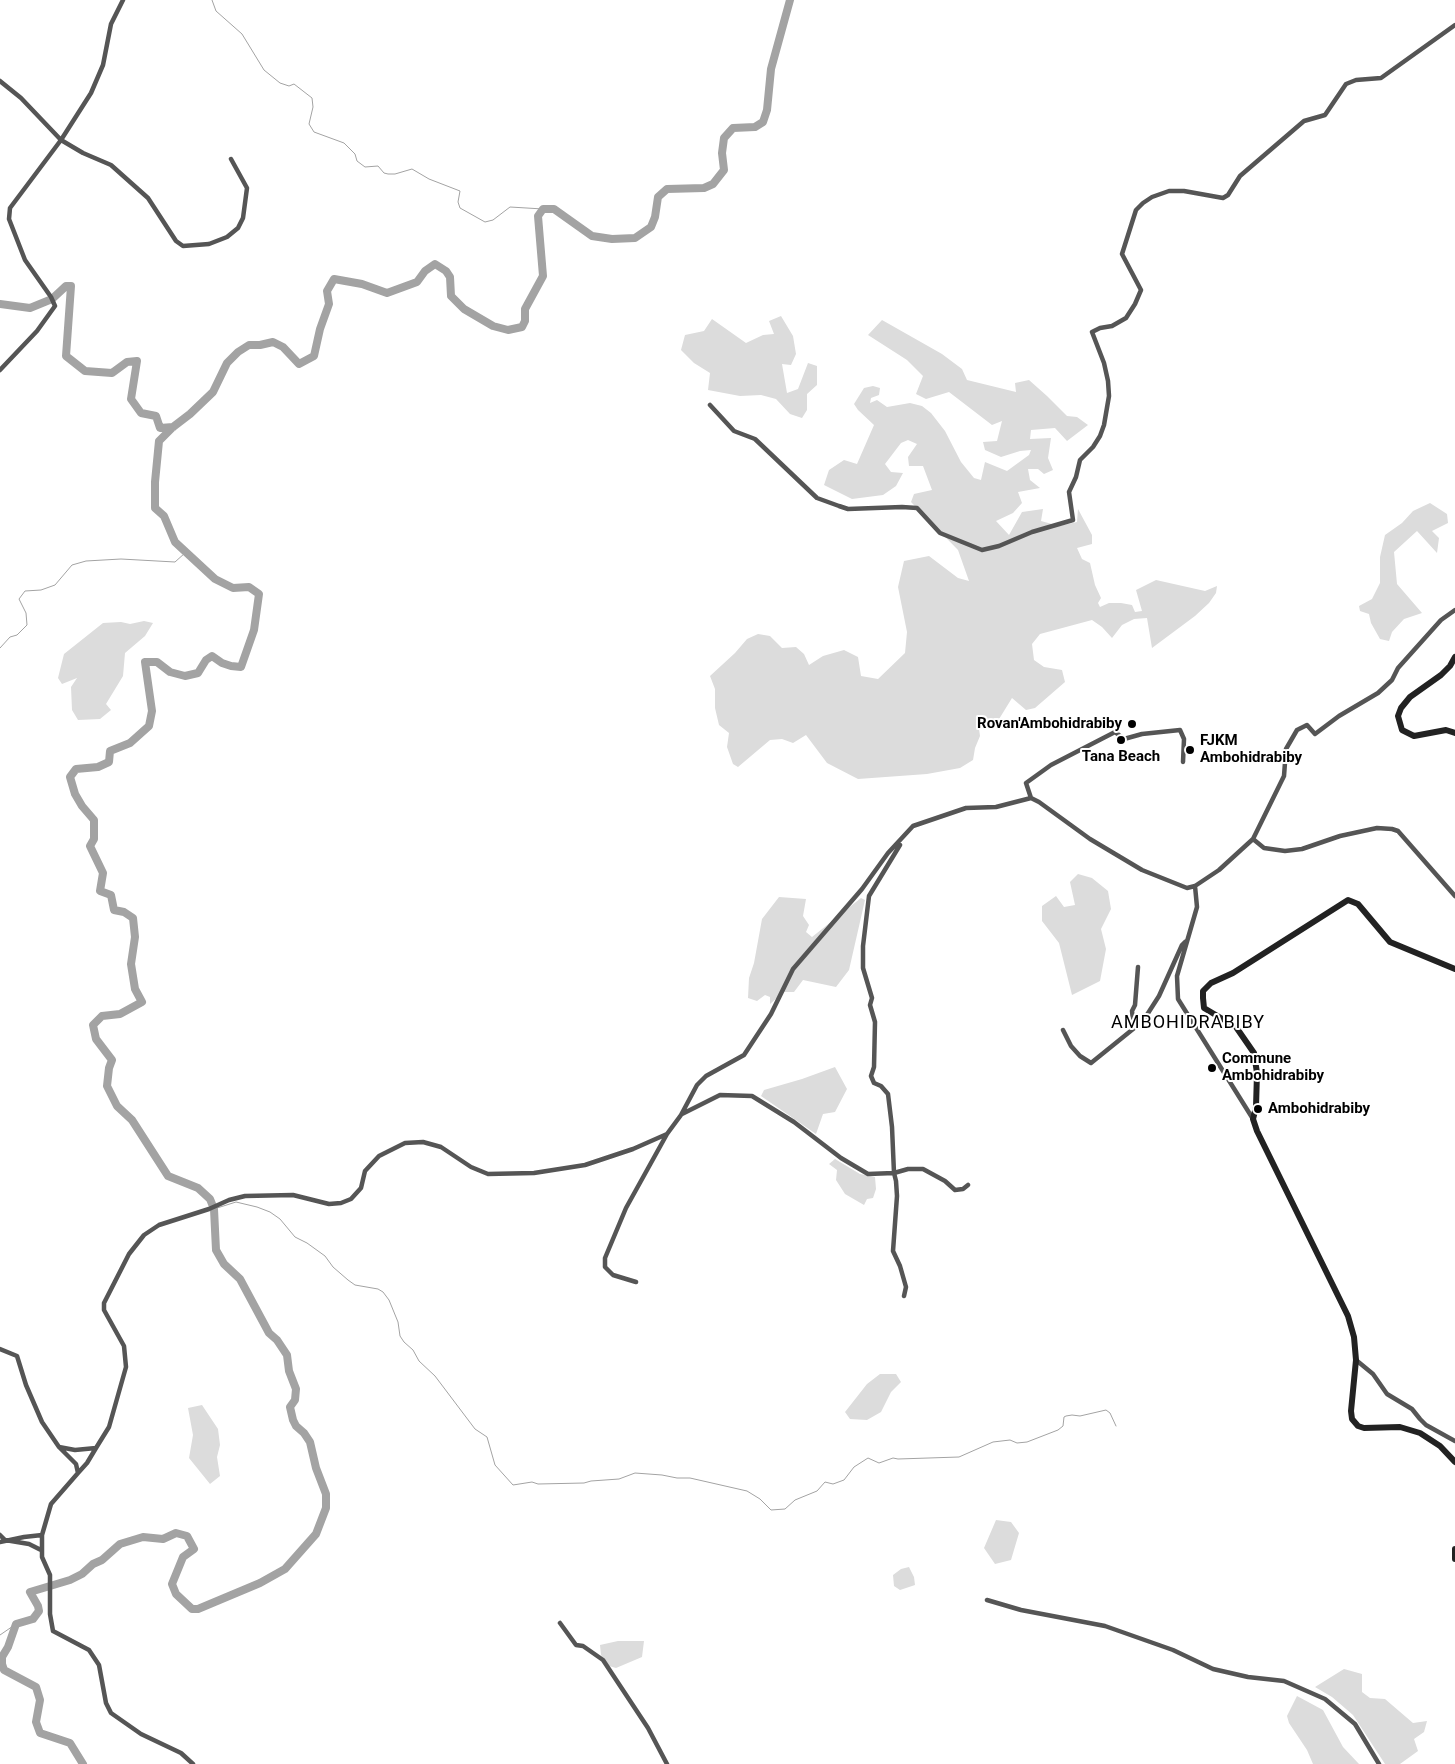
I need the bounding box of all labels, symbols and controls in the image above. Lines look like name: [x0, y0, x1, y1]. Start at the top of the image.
place label: Rovan'Ambohidrabiby: [977, 715, 1122, 733]
marker: Rovan'Ambohidrabiby: [1126, 718, 1138, 730]
place label: FJKM Ambohidrabiby: [1200, 732, 1302, 767]
marker: Tana Beach: [1115, 734, 1127, 746]
marker: FJKM Ambohidrabiby: [1184, 744, 1196, 756]
place label: Tana Beach: [1082, 748, 1160, 766]
district label: AMBOHIDRABIBY: [1109, 1012, 1267, 1034]
place label: Commune Ambohidrabiby: [1222, 1050, 1324, 1085]
marker: Commune Ambohidrabiby: [1206, 1062, 1218, 1074]
place label: Ambohidrabiby: [1268, 1100, 1370, 1118]
marker: Ambohidrabiby: [1252, 1103, 1264, 1115]

